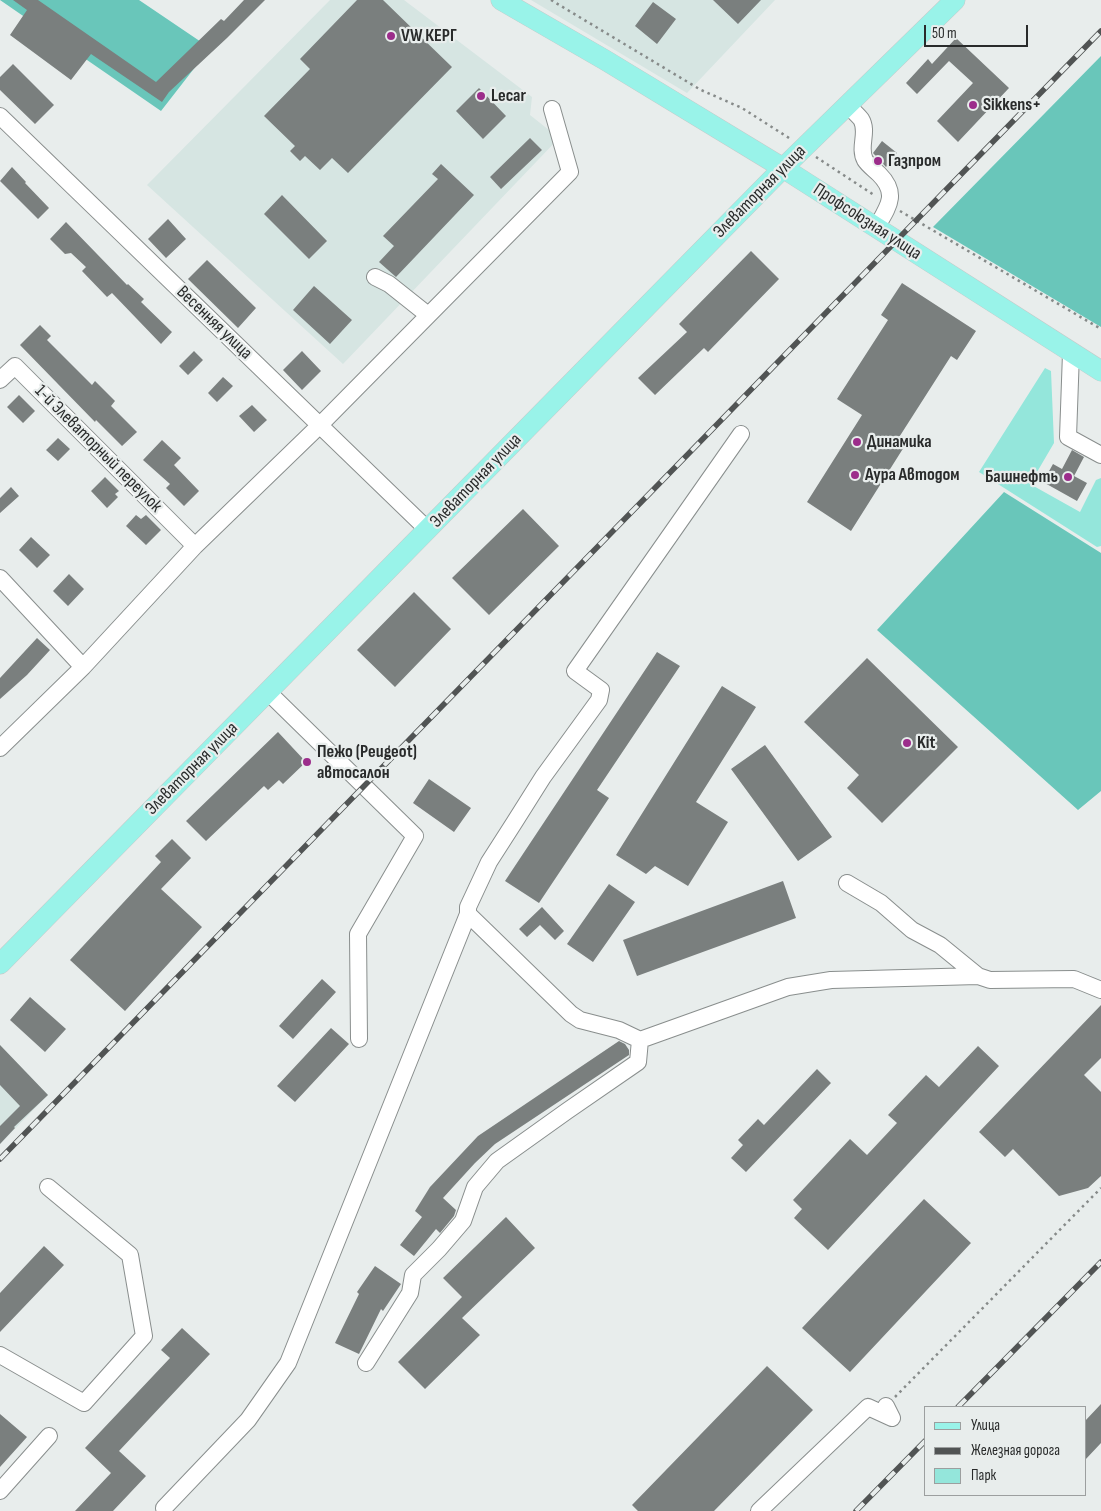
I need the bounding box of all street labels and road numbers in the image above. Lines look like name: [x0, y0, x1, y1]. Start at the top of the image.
street label: Элеваторная улица: [709, 141, 811, 243]
street label: Профсоюзная улица: [809, 179, 925, 265]
street label: Весенняя улица: [172, 282, 256, 364]
street label: 1-й Элеваторный переулок: [30, 381, 166, 517]
street label: Элеваторная улица: [426, 429, 526, 533]
street label: Элеваторная улица: [141, 718, 243, 820]

